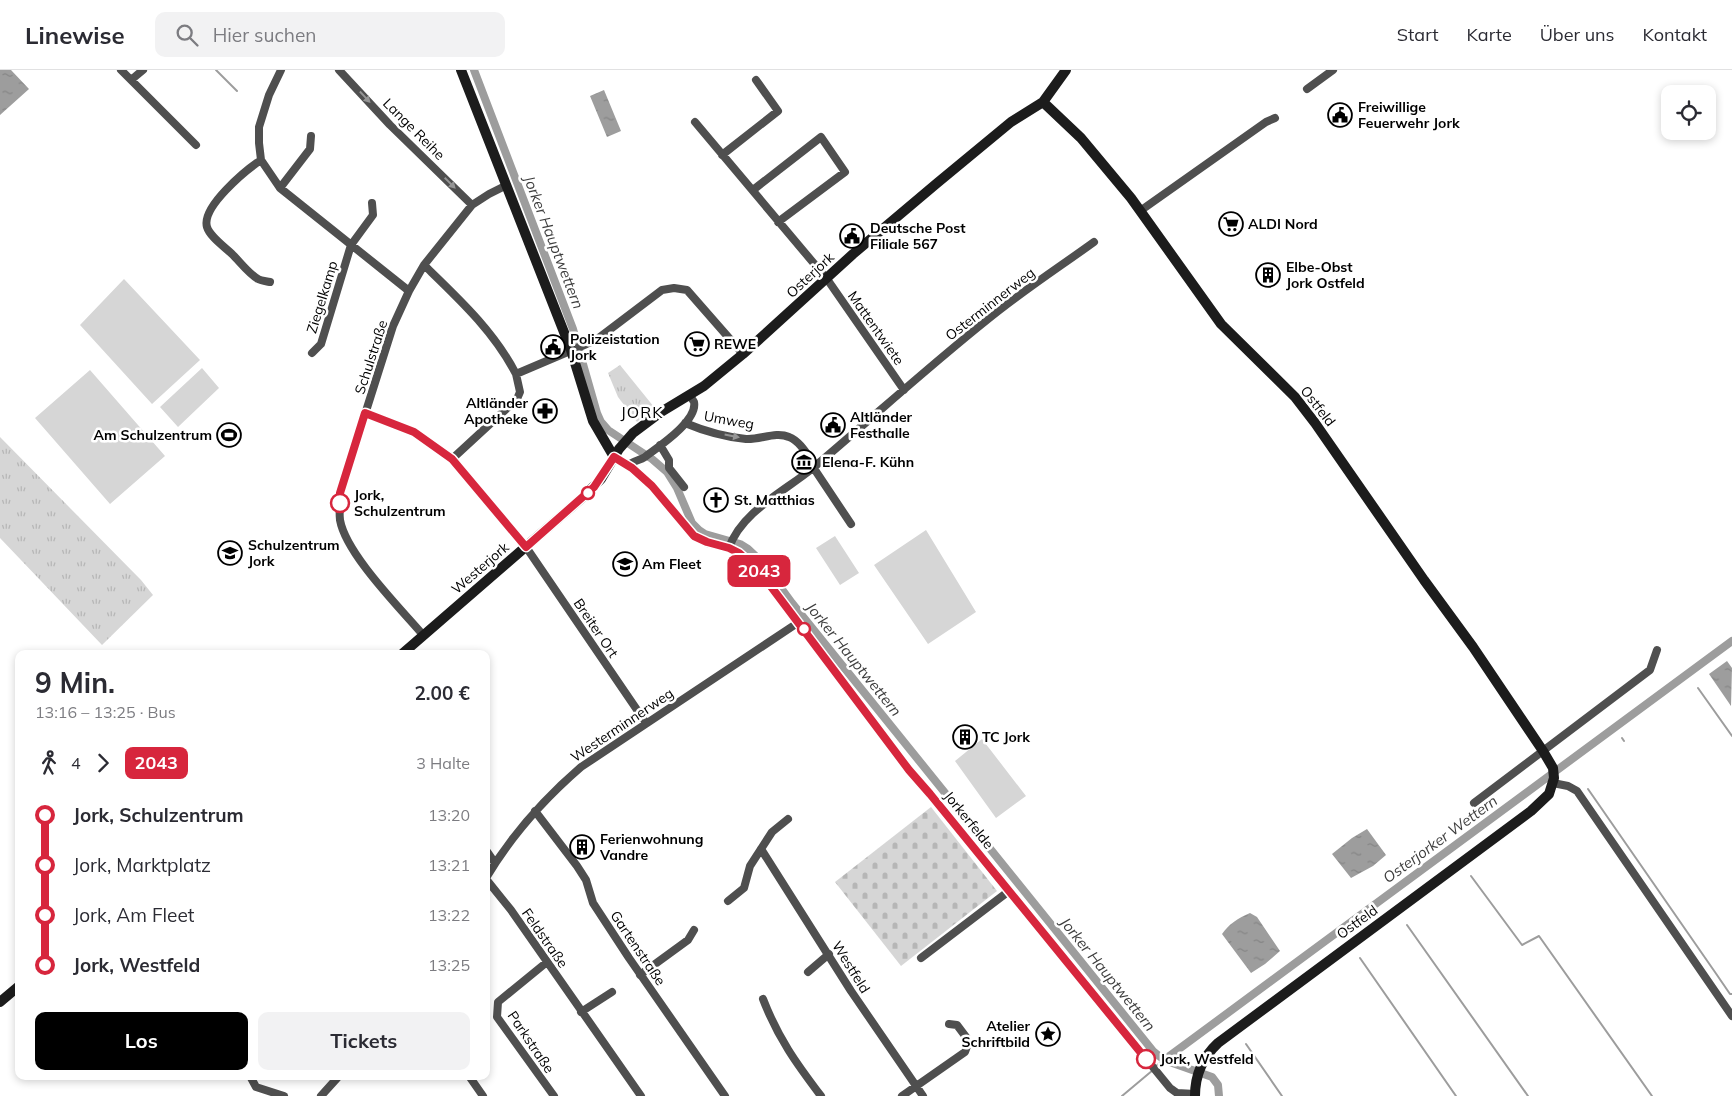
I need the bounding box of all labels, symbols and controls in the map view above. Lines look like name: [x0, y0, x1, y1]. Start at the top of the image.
search box: [155, 12, 505, 57]
text: Linewise: [25, 20, 125, 50]
icon: search: [173, 21, 201, 49]
text: Hier suchen: [213, 23, 316, 47]
text: Start: [1397, 23, 1438, 46]
text: Karte: [1466, 23, 1512, 46]
text: Über uns: [1540, 23, 1615, 46]
text: Kontakt: [1643, 23, 1707, 46]
map controls: [1661, 85, 1716, 140]
button: locate: [1661, 85, 1716, 140]
one-way arrow: [359, 91, 371, 103]
street label: Lange Reihe: [379, 94, 449, 164]
place label: Freiwillige Feuerwehr Jork: [1358, 98, 1460, 132]
public building icon: Freiwillige Feuerwehr Jork: [1327, 102, 1353, 128]
water label: Jorker Hauptwettern: [519, 171, 588, 311]
one-way arrow: [444, 177, 456, 189]
supermarket icon: ALDI Nord: [1218, 211, 1244, 237]
place label: ALDI Nord: [1248, 215, 1318, 233]
place label: Deutsche Post Filiale 567: [870, 219, 966, 253]
public building icon: Deutsche Post Filiale 567: [839, 223, 865, 249]
street label: Osterjork: [782, 248, 838, 302]
place label: Elbe-Obst Jork Ostfeld: [1286, 258, 1365, 292]
street label: Ziegelkamp: [302, 259, 342, 335]
building icon: Elbe-Obst Jork Ostfeld: [1255, 262, 1281, 288]
street label: Osterminnerweg: [942, 264, 1038, 344]
street label: Mattentwiete: [844, 287, 908, 369]
street label: Schulstraße: [351, 318, 391, 396]
place label: Polizeistation Jork: [570, 330, 660, 364]
supermarket icon: REWE: [684, 331, 710, 357]
public building icon: Polizeistation Jork: [540, 334, 566, 360]
place label: REWE: [714, 335, 756, 353]
street label: Ostfeld: [1297, 382, 1339, 430]
place label: Altländer Apotheke: [464, 394, 528, 428]
pharmacy icon: Altländer Apotheke: [532, 398, 558, 424]
district label: JORK: [621, 402, 663, 422]
street label: Umweg: [703, 407, 755, 433]
place label: Altländer Festhalle: [850, 408, 913, 442]
public building icon: Altländer Festhalle: [820, 412, 846, 438]
sports icon: Am Schulzentrum: [216, 422, 242, 448]
place label: Am Schulzentrum: [93, 426, 212, 444]
one-way arrow: [725, 433, 741, 441]
museum icon: Elena-F. Kühn: [791, 449, 817, 475]
place label: Elena-F. Kühn: [822, 453, 914, 471]
place label: Jork, Schulzentrum: [354, 486, 446, 520]
unlabelled marker: [581, 486, 595, 500]
church icon: St. Matthias: [703, 487, 729, 513]
place label: St. Matthias: [734, 491, 815, 509]
marker: Jork, Schulzentrum: [330, 493, 350, 513]
place label: Schulzentrum Jork: [248, 536, 340, 570]
street label: Westerjork: [448, 538, 513, 598]
school or university icon: Schulzentrum Jork: [217, 540, 243, 566]
school or university icon: Am Fleet: [612, 551, 638, 577]
place label: Am Fleet: [642, 555, 702, 573]
line badge: 2043: [724, 555, 794, 587]
text: 2043: [737, 559, 781, 582]
street label: Breiter Ort: [570, 595, 622, 661]
water label: Jorker Hauptwettern: [801, 597, 906, 720]
unlabelled marker: [797, 622, 811, 636]
text: 9 Min.: [35, 665, 115, 700]
text: 2.00 €: [414, 681, 470, 705]
street label: Westerminnerweg: [567, 684, 677, 766]
text: 13:16 – 13:25 · Bus: [35, 702, 176, 722]
building icon: TC Jork: [952, 724, 978, 750]
place label: TC Jork: [982, 728, 1030, 746]
icon: walk: [35, 749, 63, 777]
icon: forward: [89, 749, 117, 777]
text: 2043: [135, 751, 178, 774]
text: 4: [71, 753, 81, 773]
text: 3 Halte: [416, 753, 470, 773]
street label: Jorkerfelde: [940, 787, 998, 853]
water label: Osterjorker Wettern: [1379, 791, 1501, 887]
text: Jork, Schulzentrum: [73, 803, 244, 827]
text: 13:20: [428, 805, 470, 825]
place label: Ferienwohnung Vandre: [599, 830, 704, 864]
building icon: Ferienwohnung Vandre: [569, 834, 595, 860]
text: Jork, Marktplatz: [73, 853, 211, 877]
text: 13:21: [428, 855, 470, 875]
street label: Ostfeld: [1333, 901, 1381, 943]
text: Jork, Am Fleet: [73, 903, 194, 927]
text: 13:22: [428, 905, 470, 925]
street label: Feldstraße: [518, 905, 572, 971]
street label: Gartenstraße: [606, 907, 670, 989]
water label: Jorker Hauptwettern: [1055, 912, 1160, 1035]
street label: Westfeld: [828, 938, 874, 996]
text: Jork, Westfeld: [73, 953, 200, 977]
text: 13:25: [428, 955, 470, 975]
street label: Parkstraße: [504, 1008, 558, 1076]
button: Los: [35, 1012, 248, 1070]
button: Tickets: [258, 1012, 470, 1070]
place label: Atelier Schriftbild: [962, 1017, 1030, 1051]
place icon: Atelier Schriftbild: [1035, 1021, 1061, 1047]
marker: Jork, Westfeld: [1136, 1049, 1156, 1069]
place label: Jork, Westfeld: [1160, 1050, 1254, 1068]

